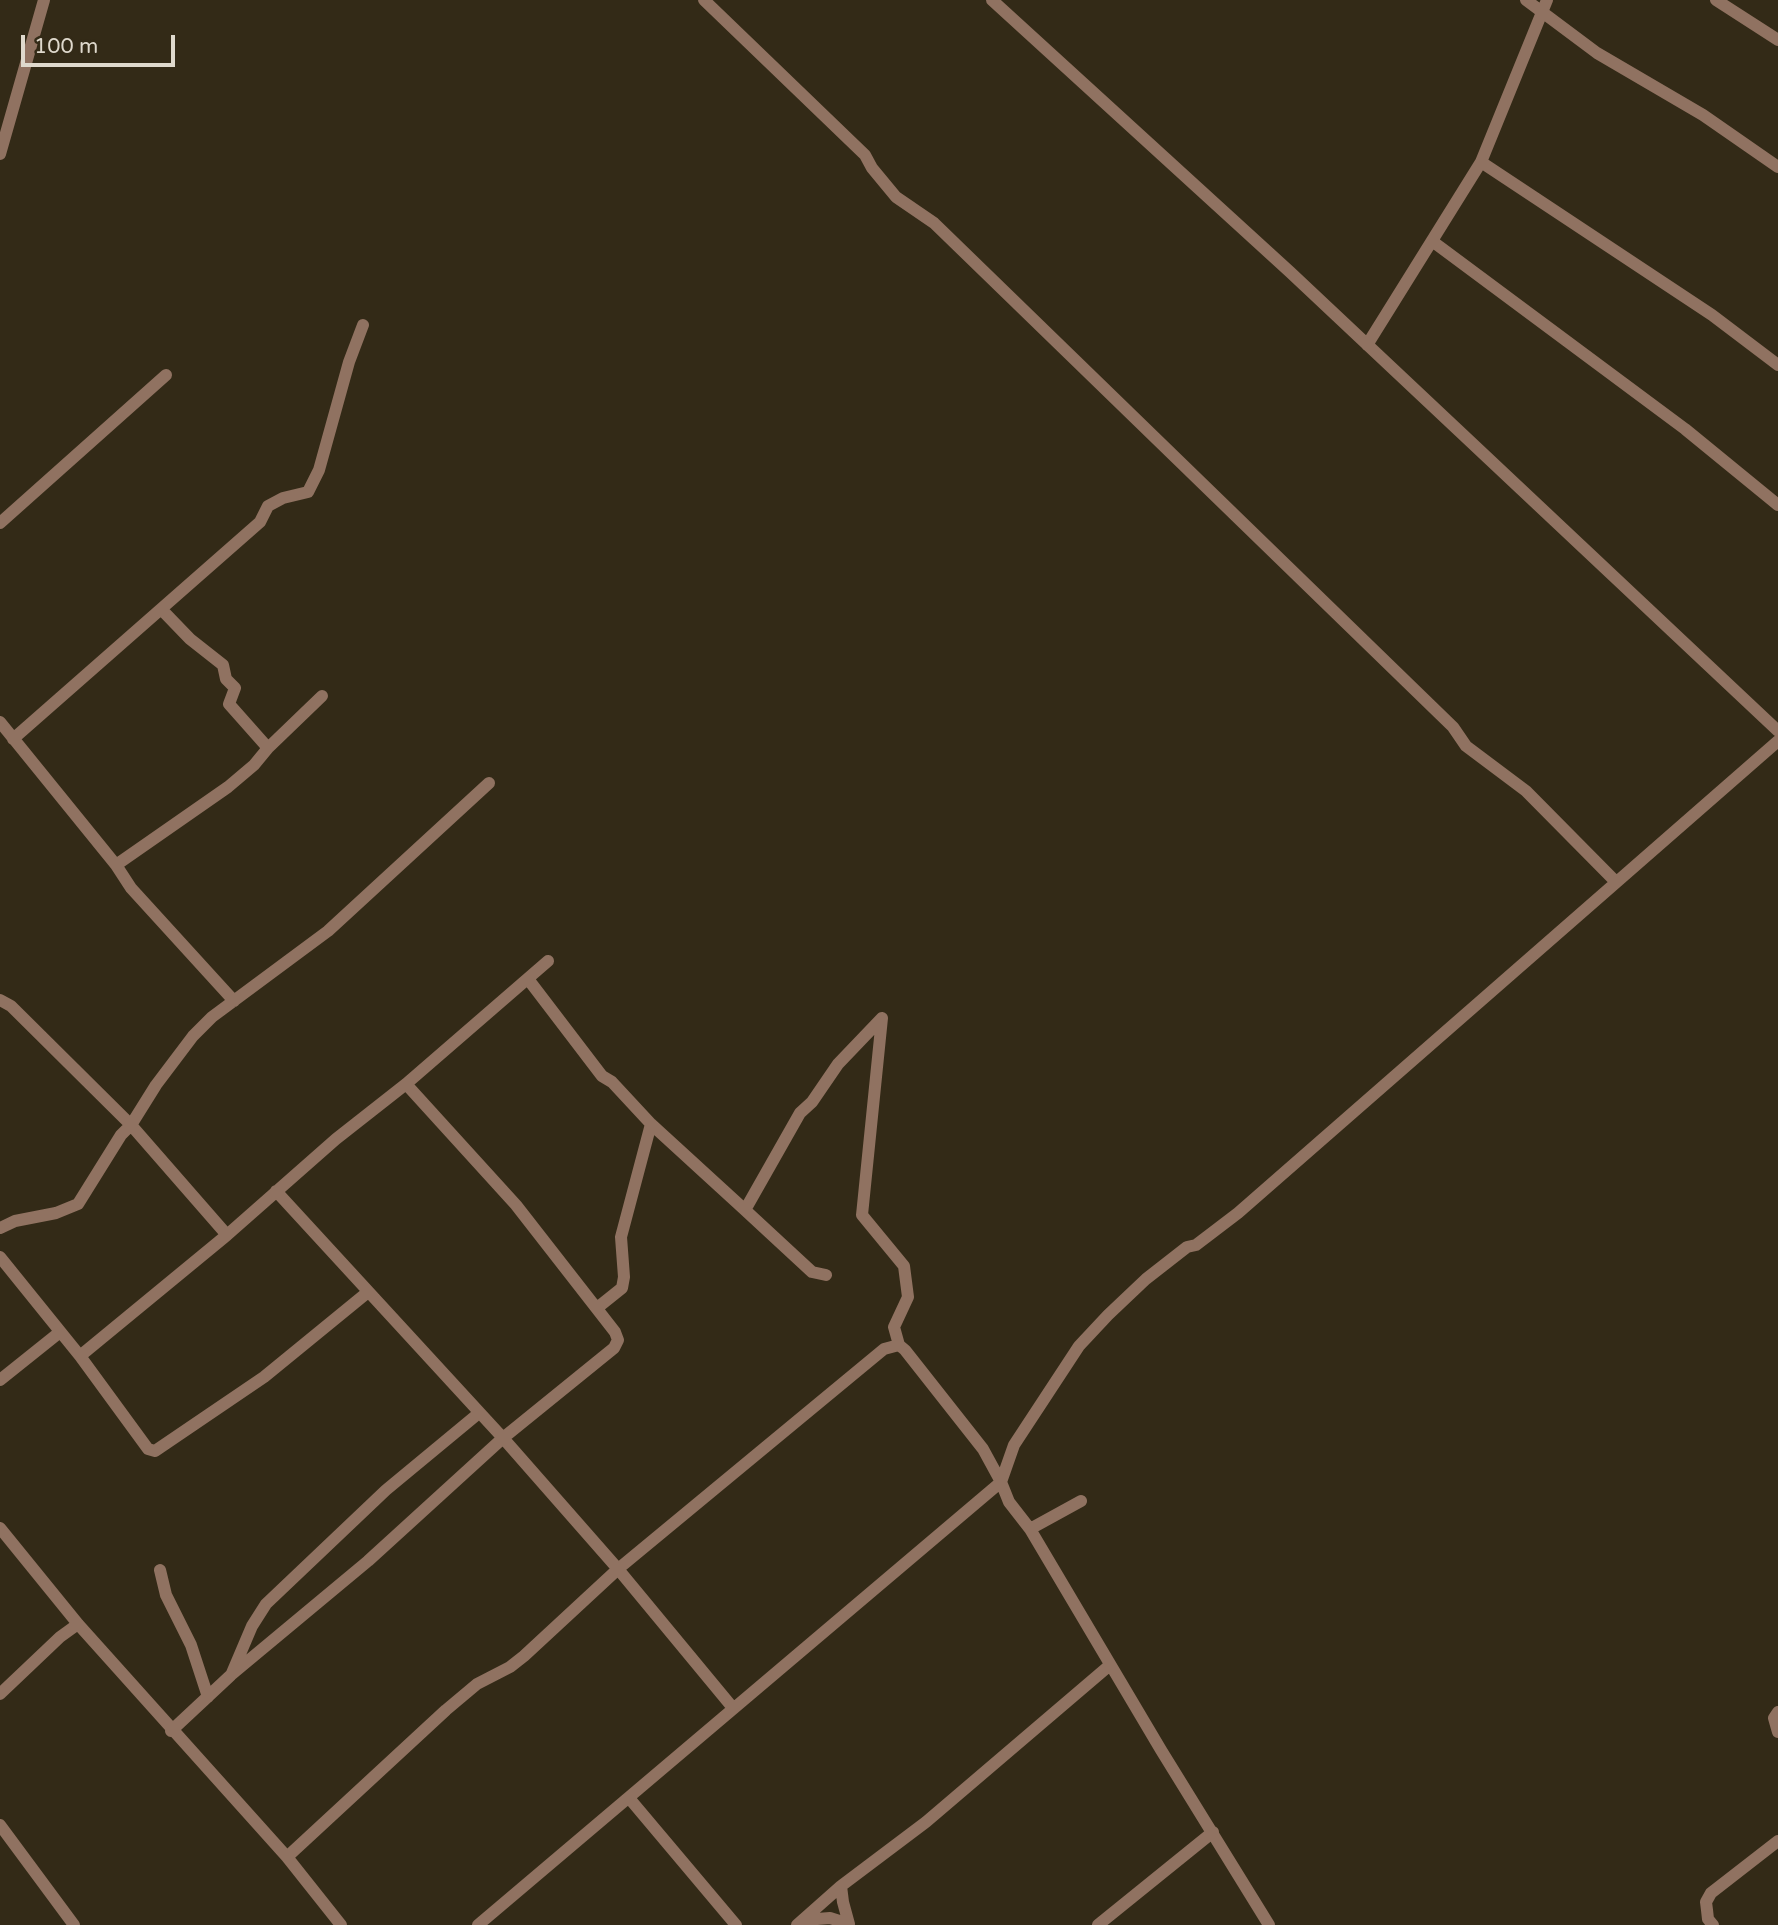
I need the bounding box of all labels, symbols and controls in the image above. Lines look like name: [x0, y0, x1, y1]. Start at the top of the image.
scale bar: [24, 21, 178, 65]
text: 100 m: [34, 34, 98, 59]

